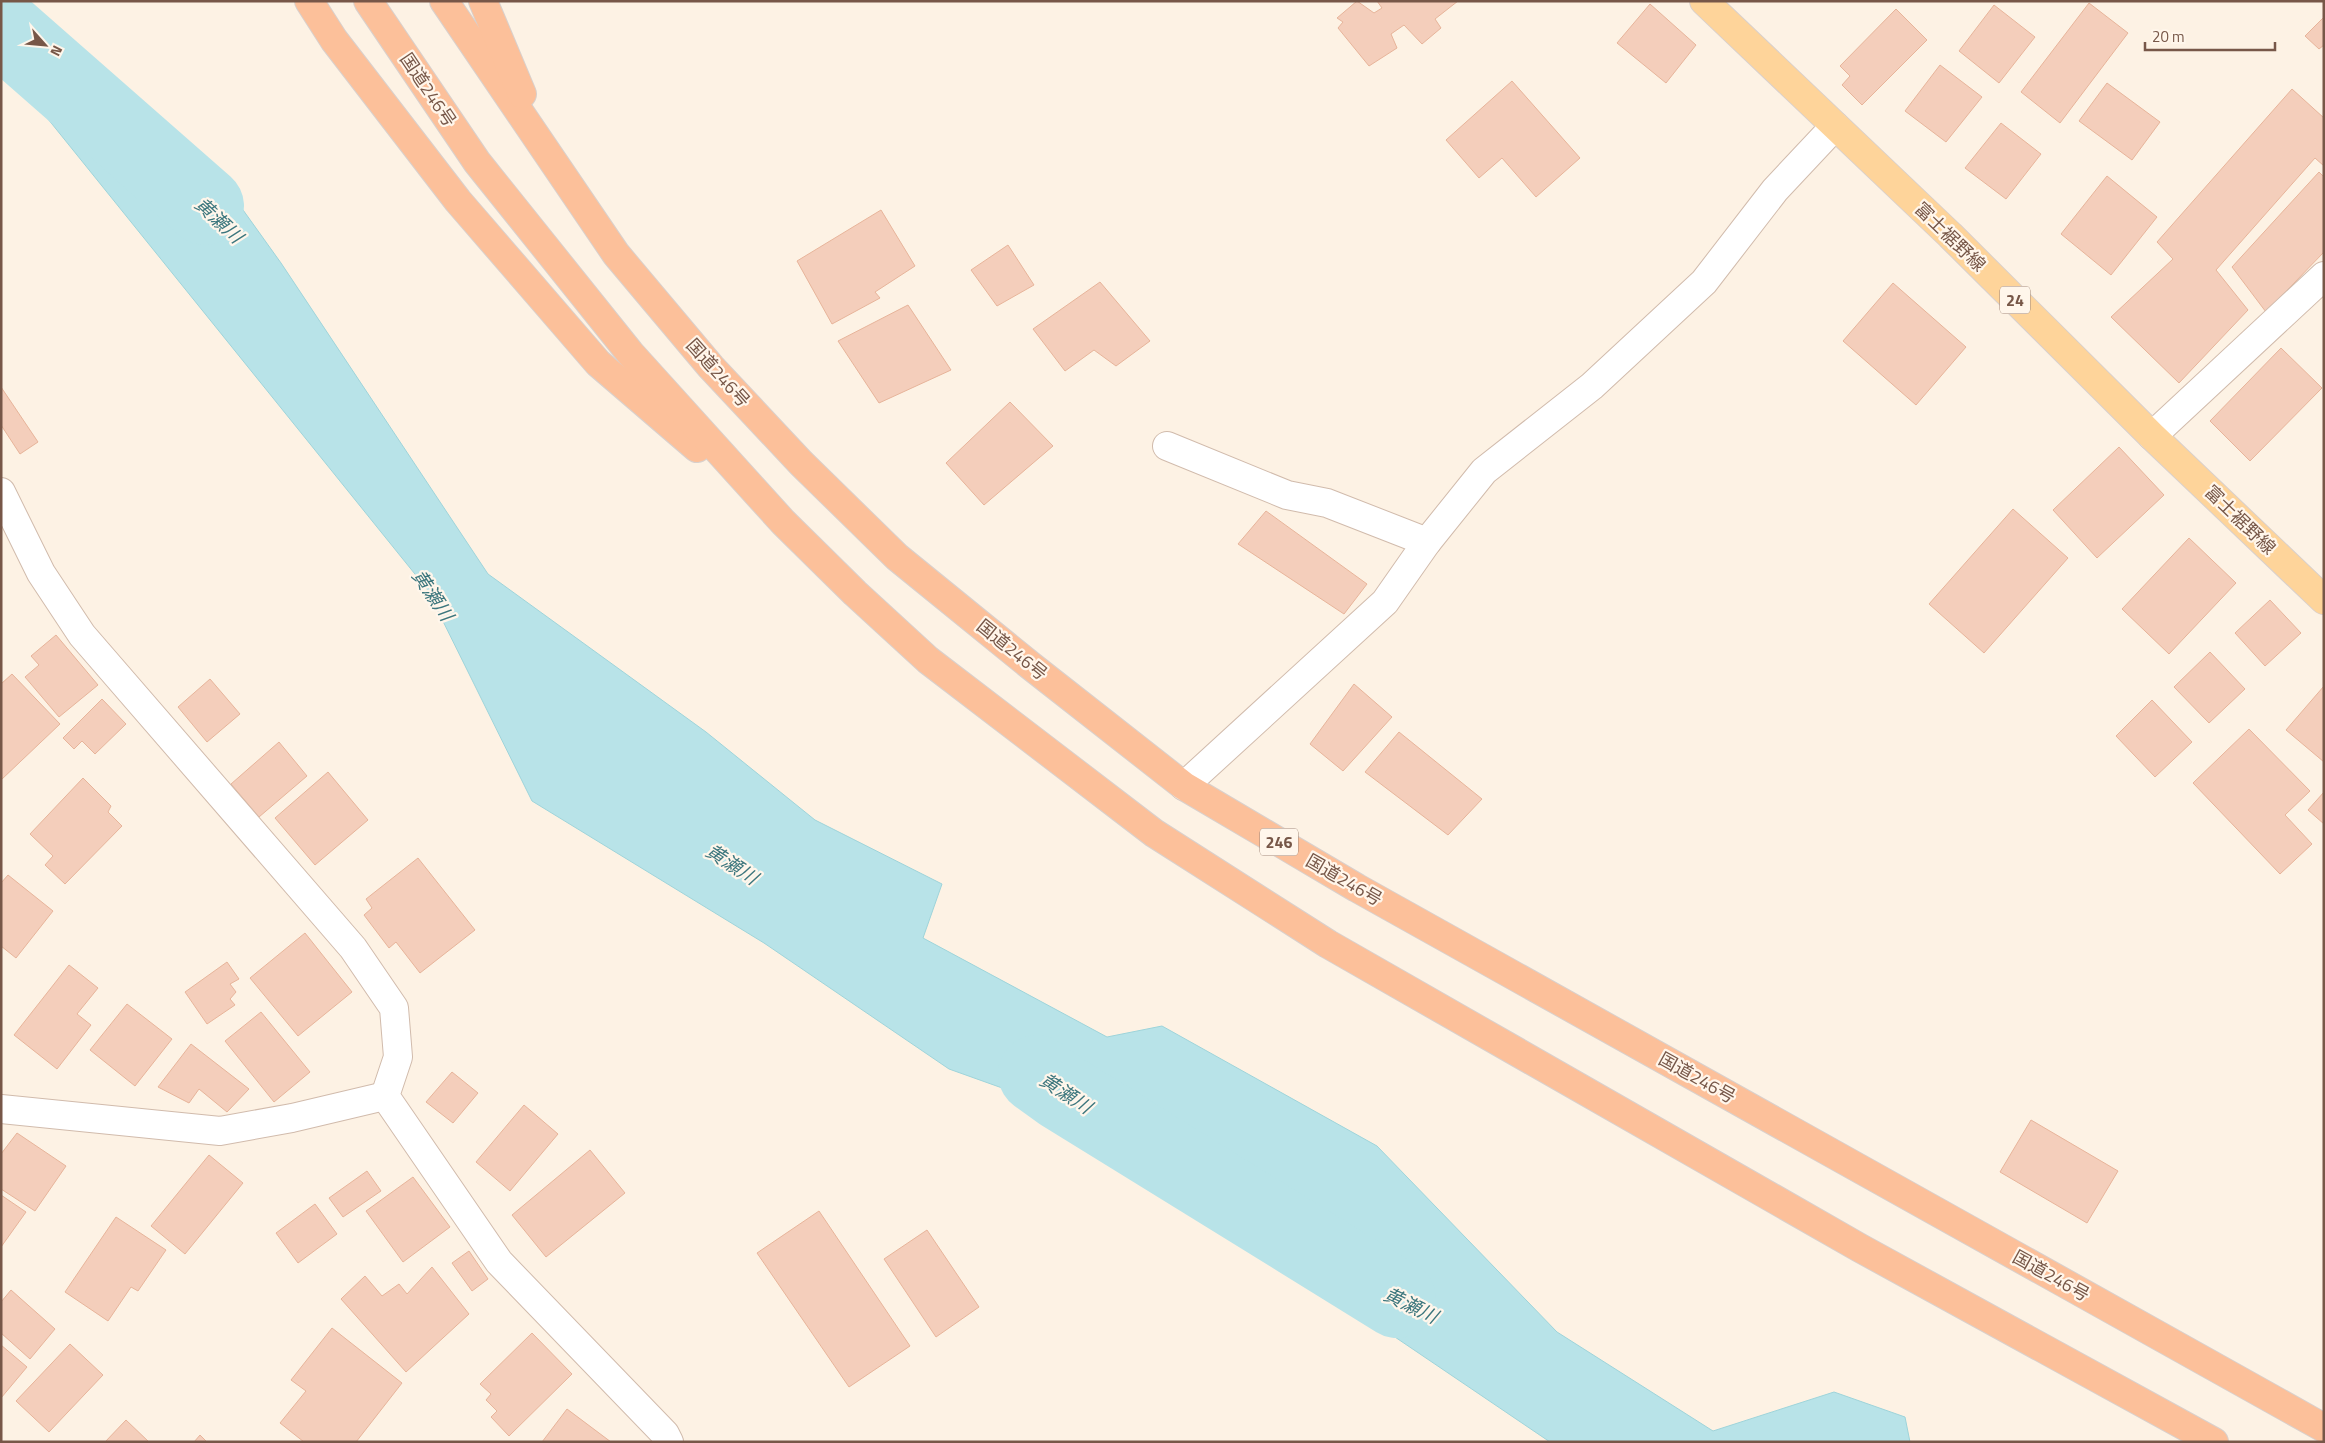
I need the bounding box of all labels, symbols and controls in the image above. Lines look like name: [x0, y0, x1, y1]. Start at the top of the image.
north arrow: [20, 20, 70, 70]
scale bar: [2145, 20, 2275, 52]
text: 20 m: [2152, 25, 2185, 48]
text: N: [45, 42, 69, 60]
street label: 国道246号: [394, 47, 463, 132]
water label: 黄瀬川: [189, 190, 252, 251]
street label: 富士裾野線: [1909, 196, 1992, 278]
road number: 24: [2000, 286, 2030, 314]
street label: 国道246号: [680, 332, 757, 413]
street label: 富士裾野線: [2199, 479, 2282, 561]
water label: 黄瀬川: [405, 563, 462, 628]
street label: 国道246号: [971, 613, 1054, 687]
road number: 246: [1260, 829, 1298, 856]
water label: 黄瀬川: [700, 836, 766, 892]
street label: 国道246号: [1301, 847, 1387, 912]
street label: 国道246号: [1654, 1045, 1741, 1110]
water label: 黄瀬川: [1034, 1065, 1100, 1121]
street label: 国道246号: [2008, 1243, 2095, 1308]
water label: 黄瀬川: [1379, 1279, 1445, 1331]

